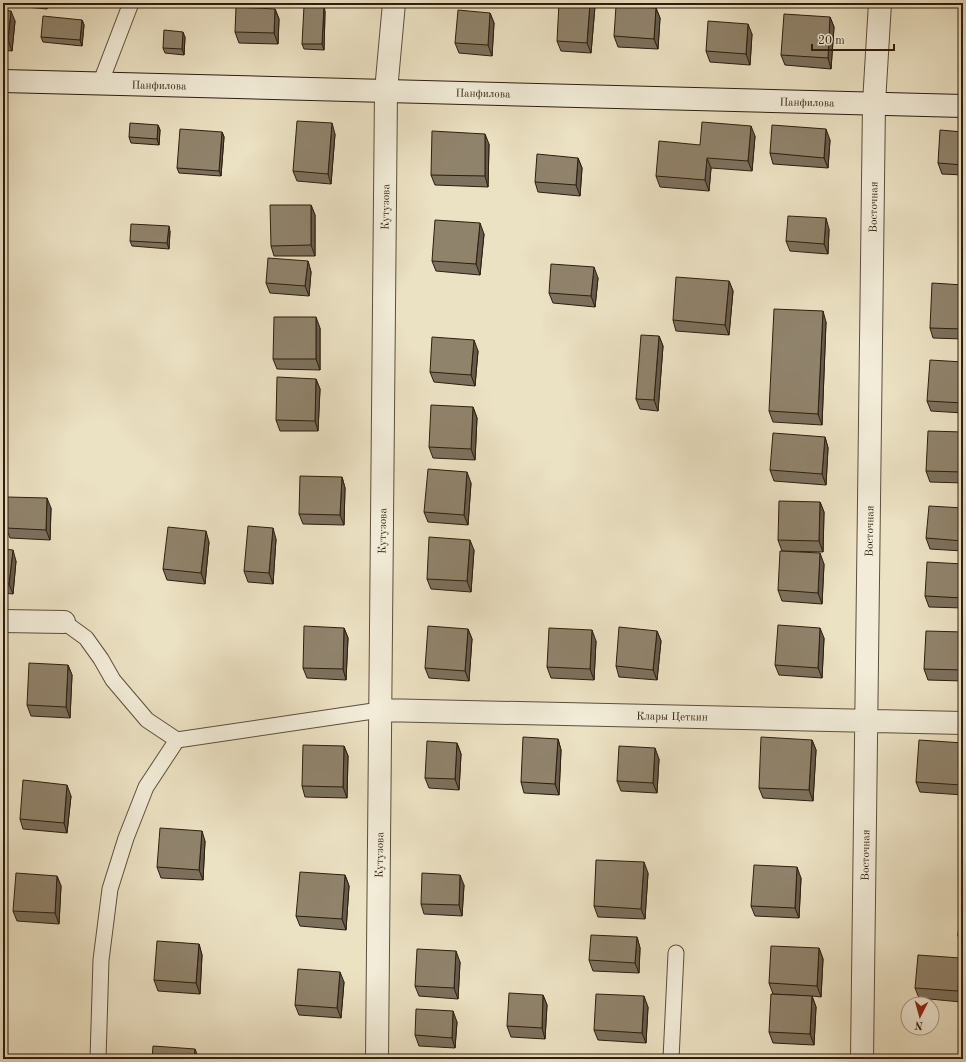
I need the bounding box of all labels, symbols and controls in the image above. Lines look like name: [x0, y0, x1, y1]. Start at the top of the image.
scale bar: [812, 26, 894, 52]
text: 20 m: [818, 35, 845, 47]
street label: Панфилова: [131, 81, 187, 92]
street label: Панфилова: [455, 89, 511, 100]
street label: Панфилова: [779, 98, 835, 109]
street label: Восточная: [869, 181, 880, 233]
street label: Кутузова: [381, 183, 392, 230]
street label: Восточная: [865, 505, 876, 557]
street label: Кутузова: [378, 507, 389, 554]
street label: Клары Цеткин: [636, 711, 708, 724]
street label: Восточная: [861, 829, 872, 881]
street label: Кутузова: [375, 831, 386, 878]
north arrow: [900, 996, 940, 1036]
text: N: [914, 1018, 924, 1030]

